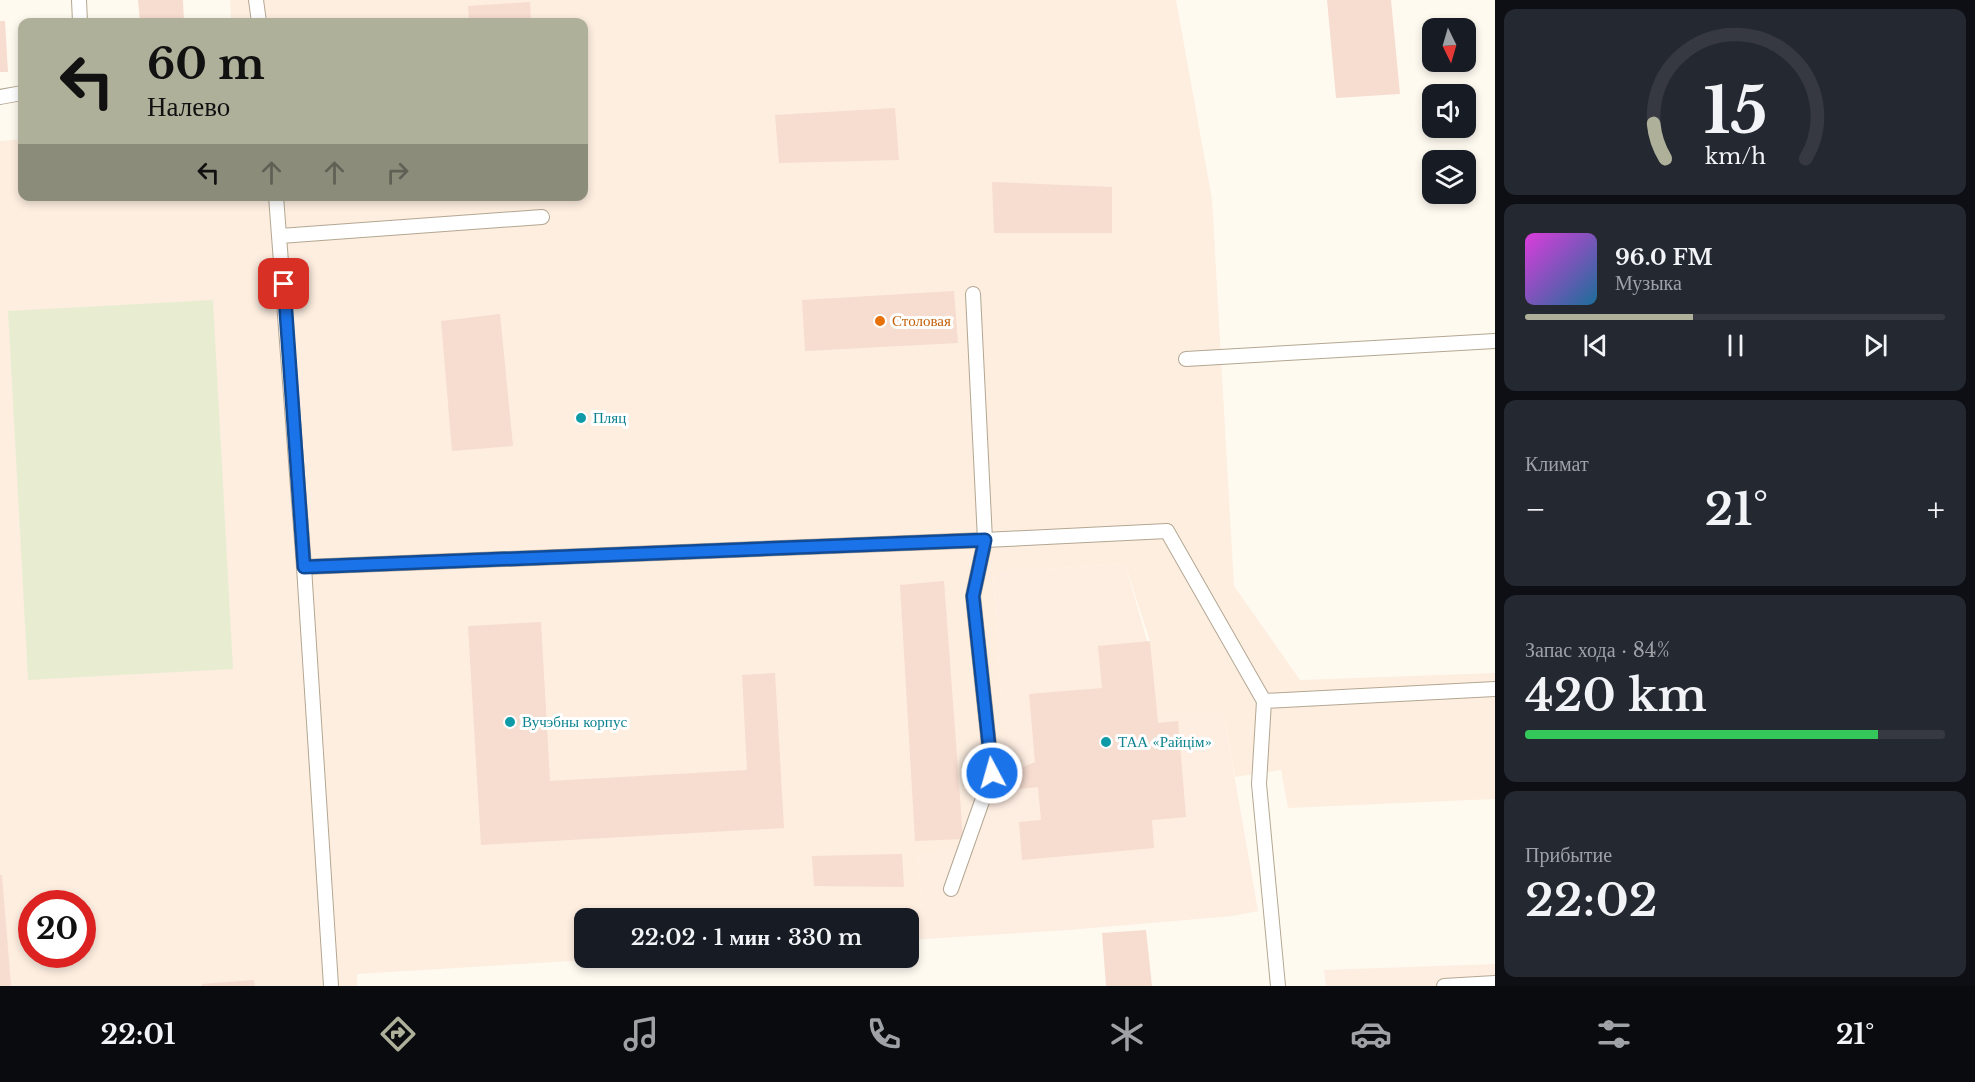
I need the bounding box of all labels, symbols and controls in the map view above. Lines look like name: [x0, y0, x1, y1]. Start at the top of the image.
north arrow: [1422, 18, 1476, 72]
map controls: [1422, 18, 1476, 204]
text: 60 m: [147, 38, 265, 90]
icon: left: [48, 42, 126, 120]
text: 15: [1703, 72, 1767, 150]
button: sound: [1422, 84, 1476, 138]
text: Налево: [147, 90, 230, 123]
text: km/h: [1705, 144, 1766, 171]
button: layers: [1422, 150, 1476, 204]
icon: left: [192, 156, 225, 189]
icon: ahead: [255, 156, 288, 189]
icon: ahead: [318, 156, 351, 189]
icon: right: [381, 156, 414, 189]
text: 96.0 FM: [1615, 244, 1713, 271]
pin: [258, 258, 309, 309]
icon: arrive: [267, 267, 300, 300]
text: Музыка: [1615, 271, 1682, 295]
place label: Столовая: [892, 311, 951, 330]
marker: Столовая: [873, 314, 887, 328]
icon: previous: [1579, 329, 1612, 362]
icon: pause: [1719, 329, 1752, 362]
icon: next: [1859, 329, 1892, 362]
place label: Пляц: [593, 408, 626, 427]
marker: Пляц: [574, 411, 588, 425]
text: Климат: [1525, 452, 1589, 476]
text: 21°: [1705, 481, 1768, 537]
text: −: [1525, 489, 1546, 530]
text: +: [1927, 489, 1945, 530]
text: Запас хода · 84%: [1525, 638, 1670, 662]
text: 420 km: [1525, 667, 1707, 723]
place label: Вучэбны корпус: [522, 712, 627, 731]
marker: Вучэбны корпус: [503, 715, 517, 729]
place label: ТАА «Райцім»: [1118, 732, 1212, 751]
marker: ТАА «Райцім»: [1099, 735, 1113, 749]
position arrow: [960, 741, 1024, 805]
text: Прибытие: [1525, 843, 1612, 867]
text: 22:02: [1525, 872, 1658, 928]
speed limit sign: 20: [18, 890, 96, 968]
text: 22:02 · 1 мин · 330 m: [631, 924, 862, 951]
icon: directions: [377, 1013, 419, 1055]
icon: music: [620, 1013, 662, 1055]
icon: phone: [863, 1013, 905, 1055]
icon: climate: [1106, 1013, 1148, 1055]
icon: car: [1350, 1013, 1392, 1055]
icon: filters: [1593, 1013, 1635, 1055]
text: 22:01: [101, 1018, 176, 1051]
text: 21°: [1836, 1018, 1874, 1051]

